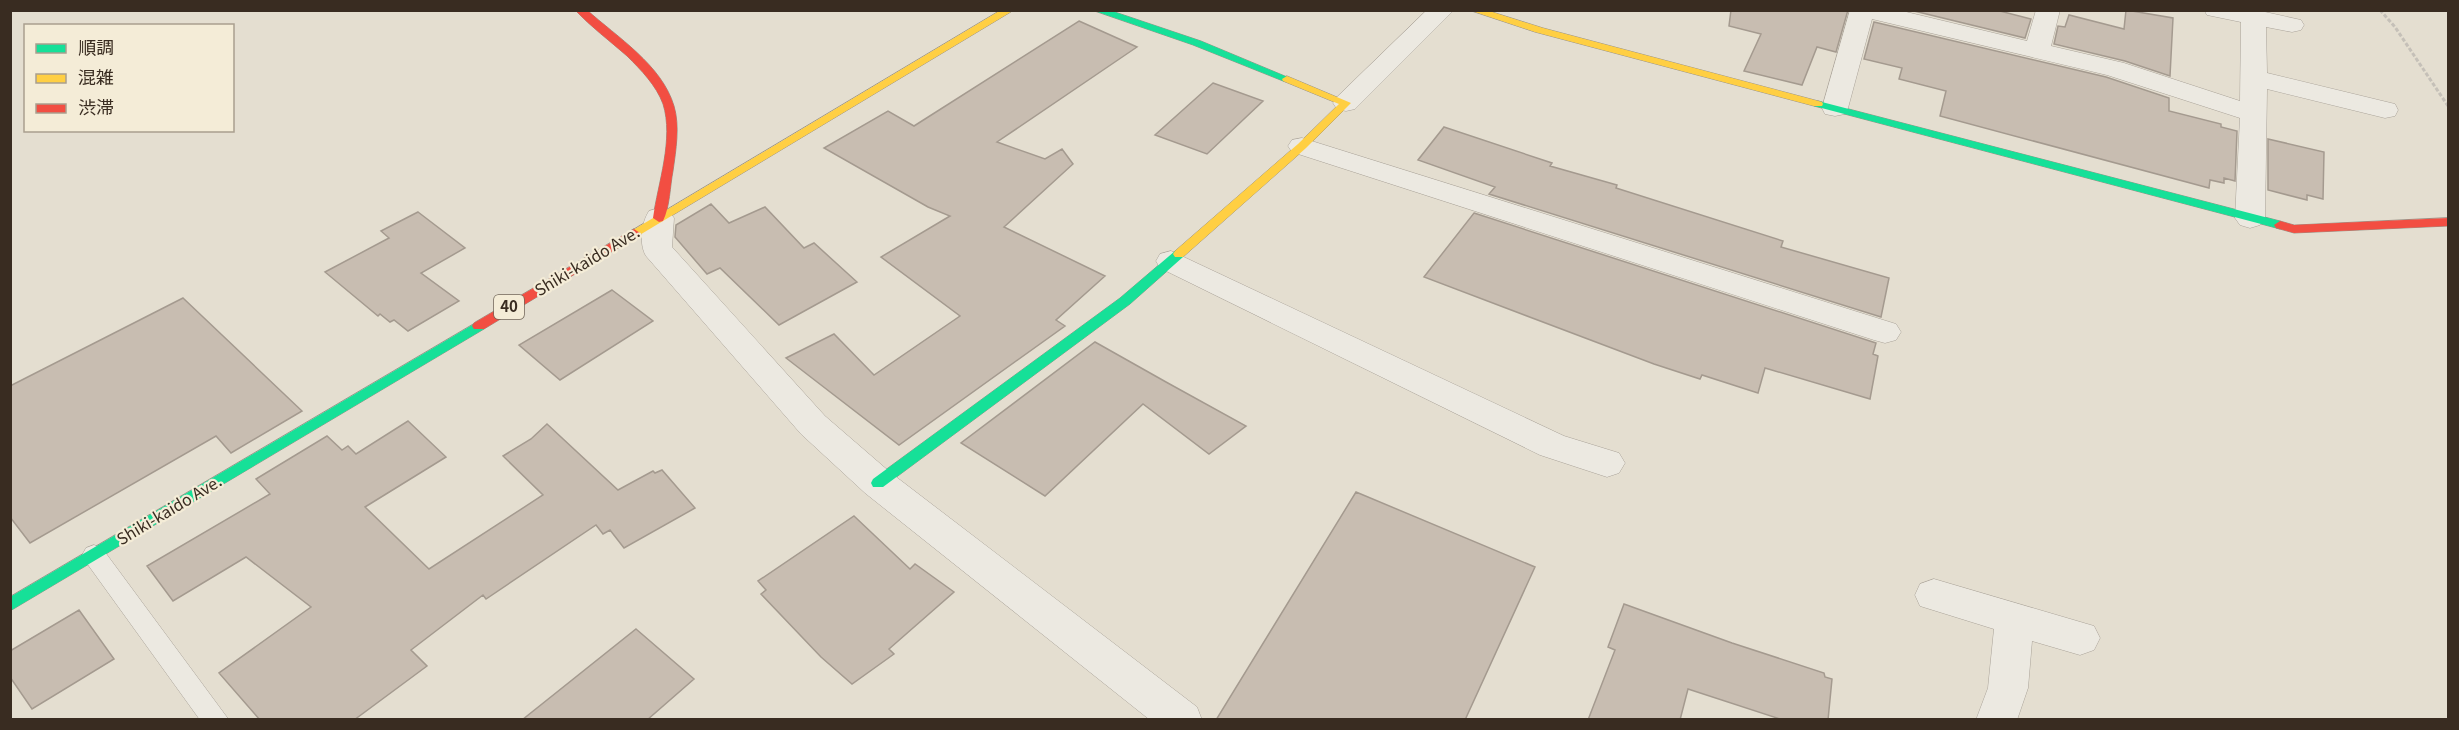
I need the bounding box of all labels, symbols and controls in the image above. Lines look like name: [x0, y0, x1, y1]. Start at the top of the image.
legend: [24, 24, 234, 132]
text: 順調: [78, 33, 114, 59]
text: 混雑: [78, 63, 114, 89]
text: 渋滞: [78, 93, 114, 119]
street label: Shiki-kaido Ave.: [529, 219, 644, 301]
road number: 40: [494, 295, 524, 319]
street label: Shiki-kaido Ave.: [111, 468, 226, 550]

